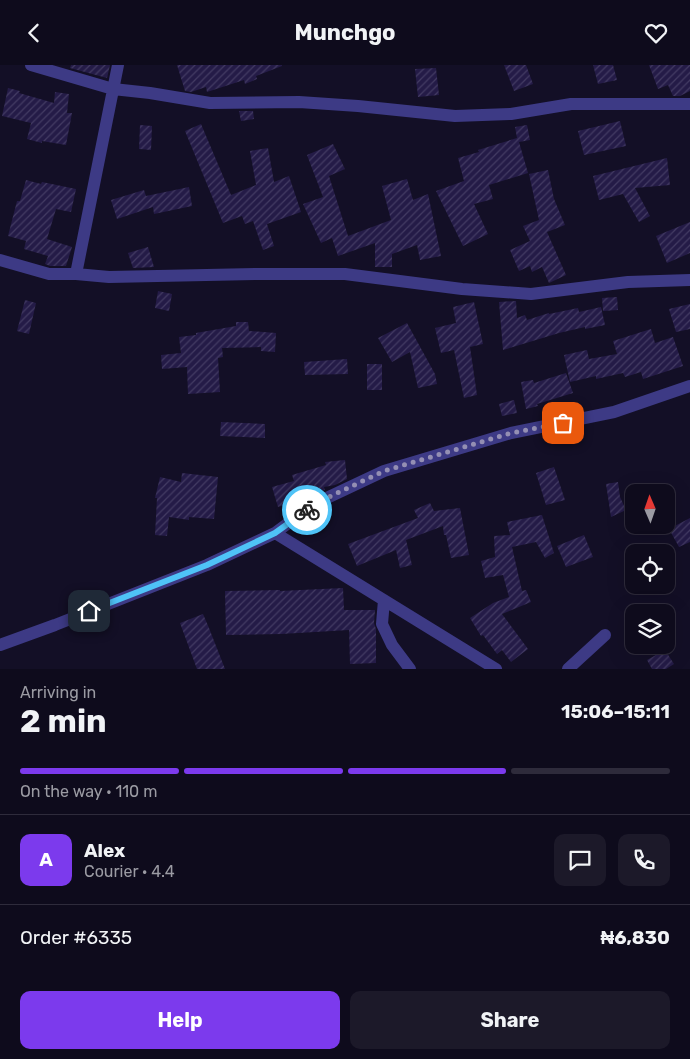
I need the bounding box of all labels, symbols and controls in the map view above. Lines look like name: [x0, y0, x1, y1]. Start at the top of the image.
icon: back: [20, 19, 48, 47]
text: Munchgo: [294, 19, 396, 46]
icon: heart: [642, 19, 670, 47]
pin: [542, 402, 584, 444]
icon: bag: [549, 409, 577, 437]
north arrow: [625, 484, 675, 534]
map controls: [625, 484, 675, 654]
courier: [282, 485, 332, 535]
icon: bike: [293, 496, 321, 524]
button: locate: [625, 544, 675, 594]
pin: [68, 590, 110, 632]
icon: home: [75, 597, 103, 625]
button: layers: [625, 604, 675, 654]
text: Arriving in: [20, 683, 96, 702]
text: 15:06–15:11: [561, 700, 670, 723]
text: 2 min: [20, 702, 107, 740]
text: On the way · 110 m: [20, 782, 157, 801]
button: chat: [554, 834, 606, 886]
button: phone: [618, 834, 670, 886]
text: Alex: [84, 839, 125, 862]
text: A: [39, 848, 53, 871]
text: Courier · 4.4: [84, 862, 175, 881]
text: Order #6335: [20, 926, 132, 949]
text: ₦6,830: [600, 926, 670, 949]
button: Help: [20, 991, 340, 1049]
button: Share: [350, 991, 670, 1049]

